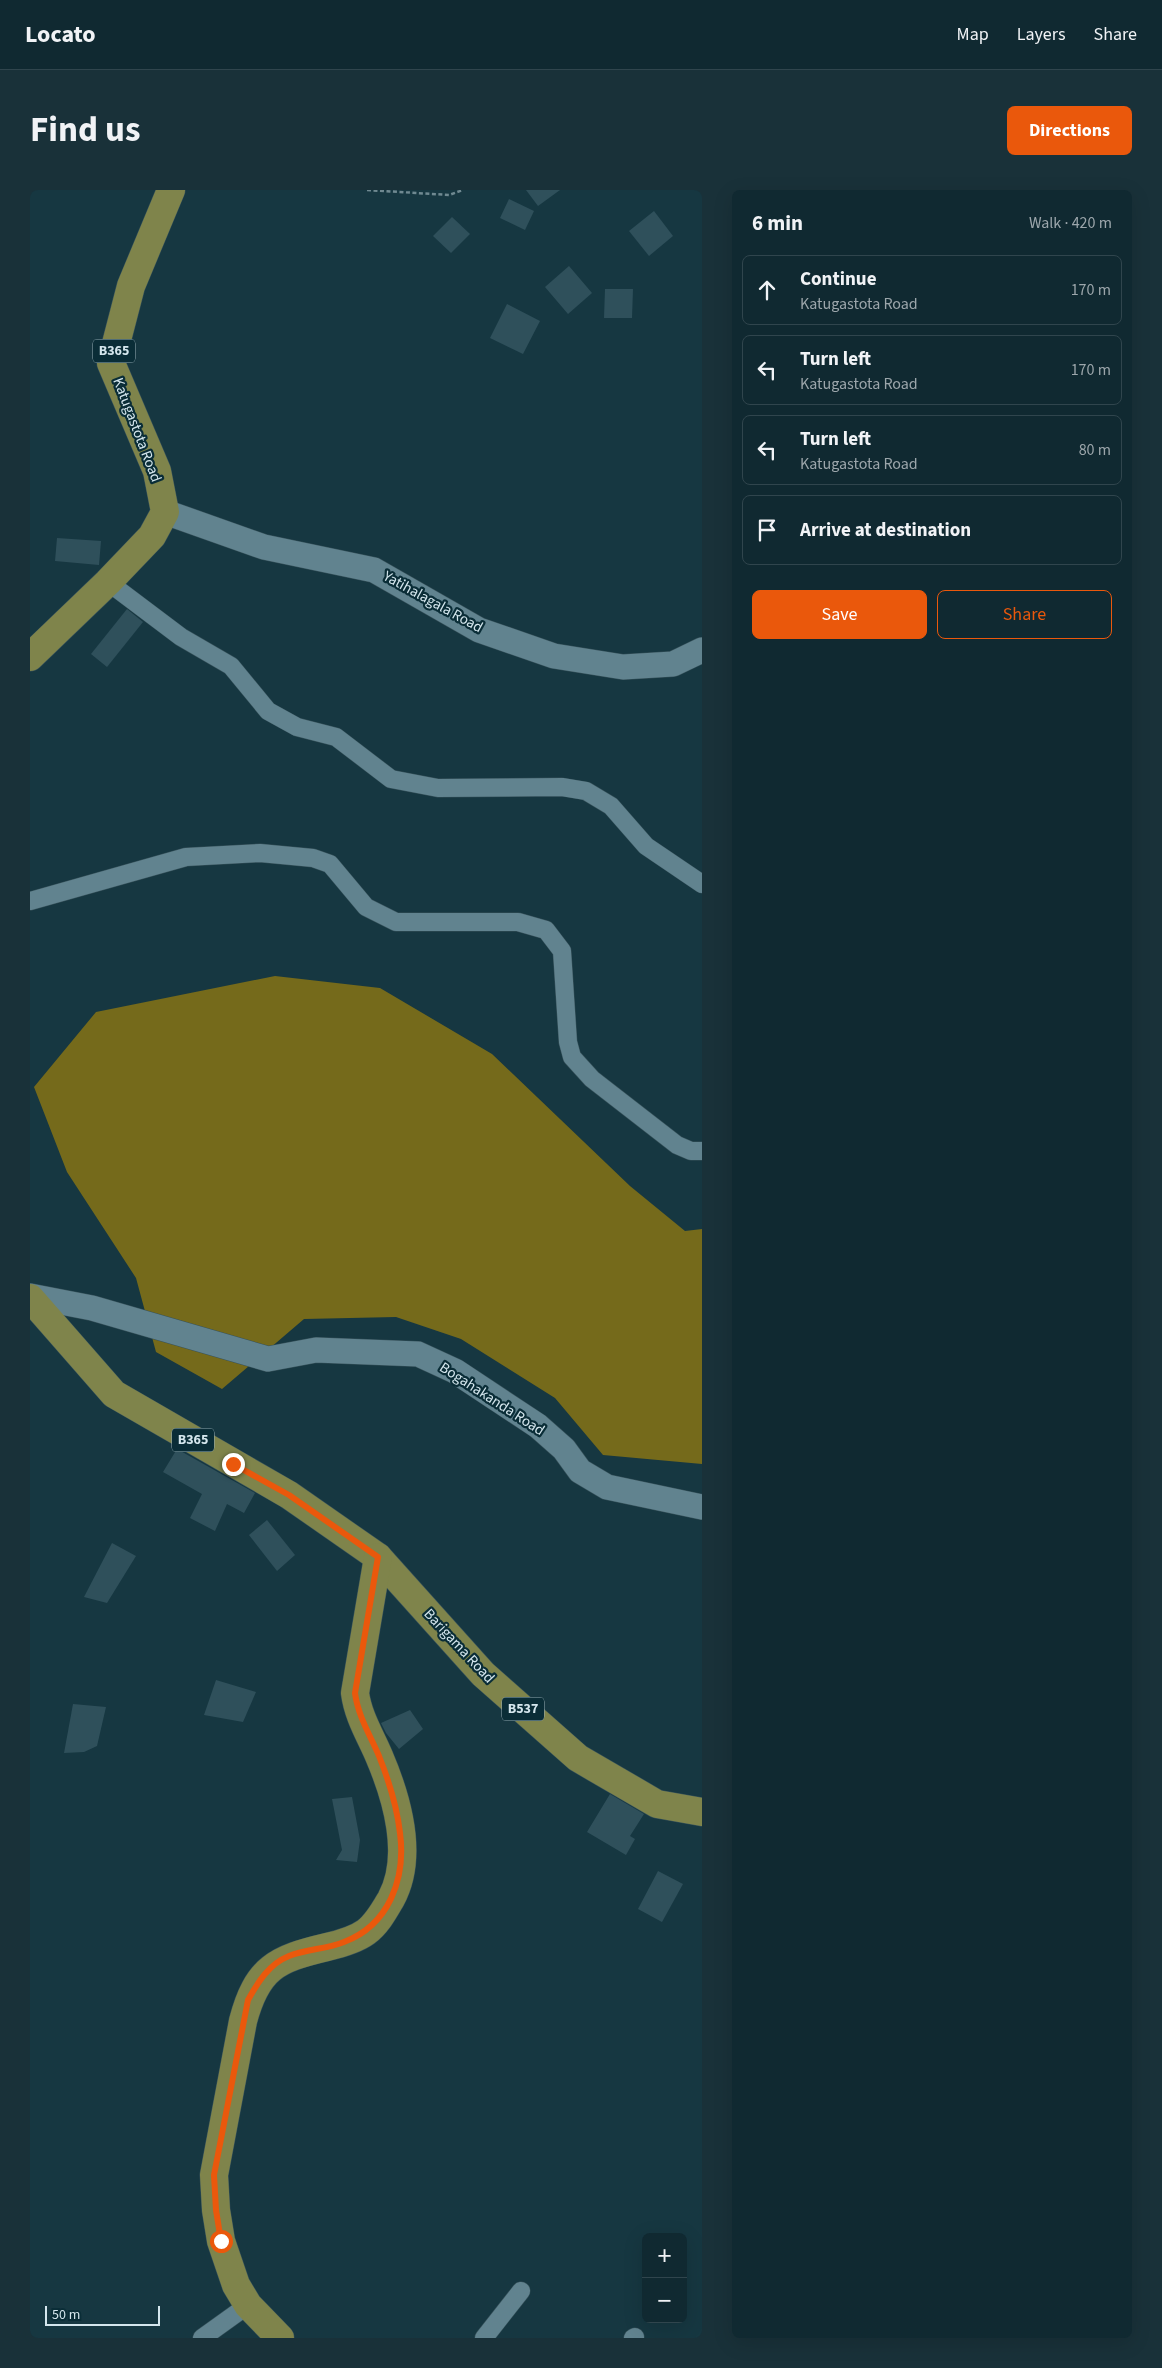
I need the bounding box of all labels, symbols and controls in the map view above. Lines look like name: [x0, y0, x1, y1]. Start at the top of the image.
text: Locato: [25, 17, 96, 52]
text: Map: [957, 22, 989, 47]
text: Layers: [1017, 22, 1066, 47]
text: Share: [1094, 22, 1137, 47]
text: Find us: [30, 105, 140, 155]
button: Directions: [1007, 106, 1132, 155]
text: 6 min: [752, 208, 803, 238]
text: Walk · 420 m: [1029, 212, 1112, 234]
text: Continue: [800, 266, 877, 293]
icon: ahead: [753, 276, 781, 304]
text: 170 m: [1071, 279, 1111, 301]
text: Katugastota Road: [800, 293, 918, 315]
road number: B365: [93, 340, 135, 362]
text: Turn left: [800, 346, 871, 373]
icon: left: [753, 356, 781, 384]
text: 170 m: [1071, 359, 1111, 381]
text: Katugastota Road: [800, 373, 918, 395]
street label: Katugastota Road: [107, 375, 167, 485]
text: Turn left: [800, 426, 871, 453]
icon: left: [753, 436, 781, 464]
text: 80 m: [1079, 439, 1111, 461]
text: Katugastota Road: [800, 453, 918, 475]
icon: arrive: [753, 516, 781, 544]
text: Arrive at destination: [800, 517, 971, 544]
street label: Yatihalagala Road: [379, 565, 487, 638]
button: Save: [752, 590, 927, 639]
button: Share: [937, 590, 1112, 639]
street label: Bogahakanda Road: [435, 1357, 549, 1441]
road number: B365: [172, 1428, 214, 1452]
route end: [222, 1453, 245, 1476]
street label: Barigama Road: [419, 1604, 499, 1688]
road number: B537: [502, 1698, 544, 1720]
route start: [210, 2230, 233, 2253]
map controls: [642, 2233, 687, 2323]
button: +: [642, 2233, 687, 2278]
button: −: [642, 2278, 687, 2323]
scale bar: [45, 2303, 160, 2326]
text: 50 m: [52, 2305, 80, 2325]

